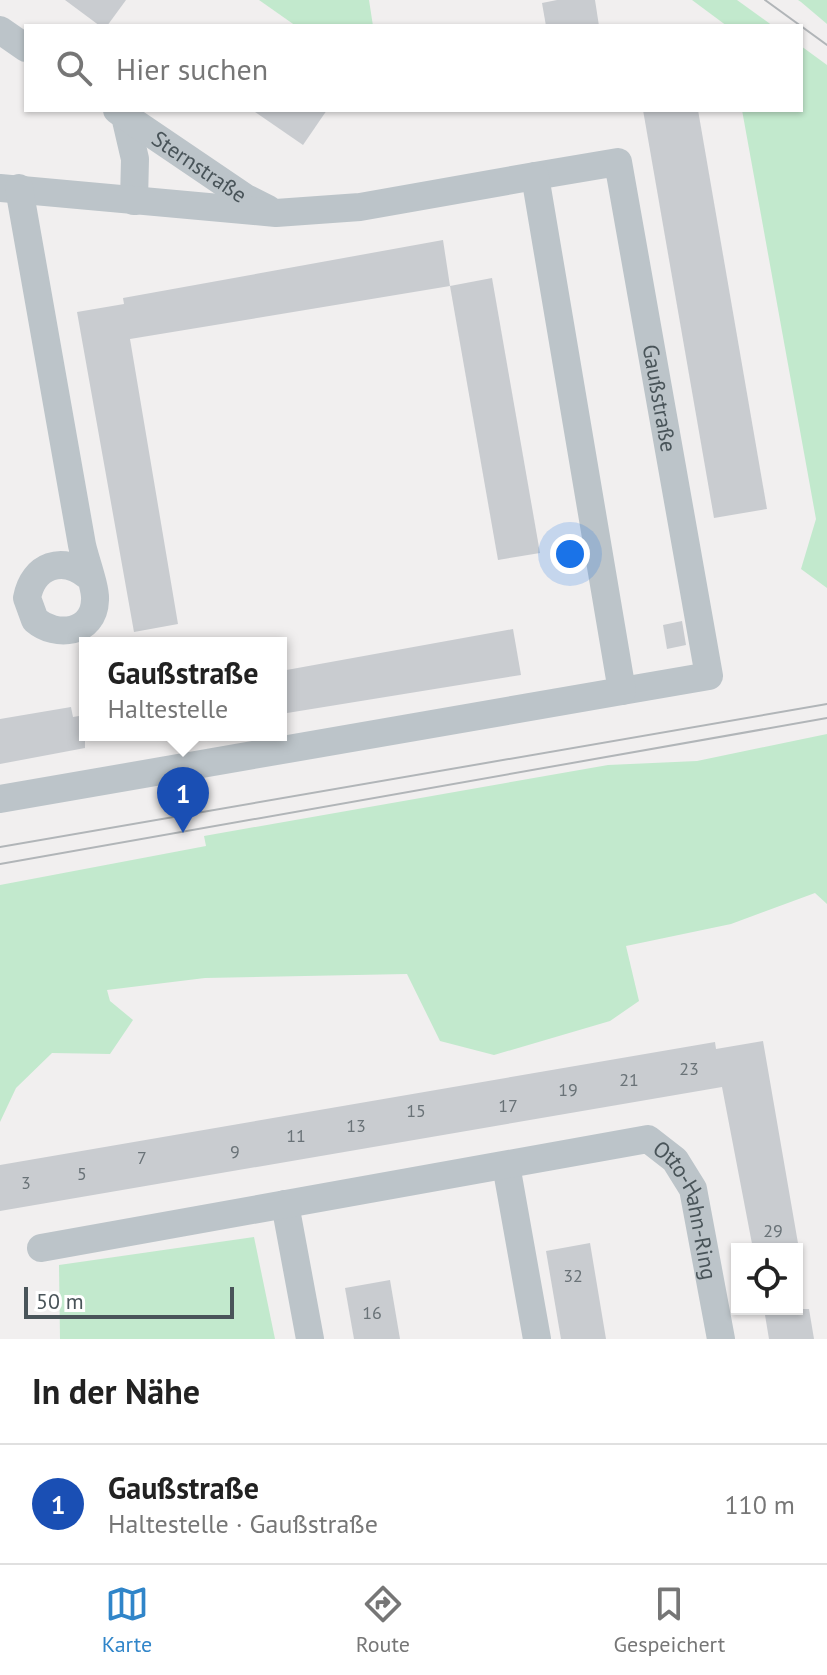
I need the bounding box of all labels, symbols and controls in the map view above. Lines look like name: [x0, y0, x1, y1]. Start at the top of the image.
search box: [24, 24, 803, 112]
icon: search: [52, 46, 96, 90]
text: Hier suchen: [116, 49, 268, 88]
street label: Sternstraße: [147, 124, 252, 209]
street label: Gaußstraße: [637, 342, 683, 454]
your location: [550, 534, 590, 574]
popup: [79, 637, 287, 741]
text: Gaußstraße: [108, 653, 258, 692]
text: Haltestelle: [108, 692, 228, 725]
pin: 1: [157, 767, 209, 833]
house number: 23: [679, 1057, 699, 1080]
house number: 21: [619, 1068, 639, 1091]
house number: 19: [558, 1078, 578, 1101]
house number: 17: [498, 1094, 518, 1117]
house number: 15: [406, 1099, 426, 1122]
house number: 13: [346, 1114, 366, 1137]
house number: 11: [286, 1124, 306, 1147]
street label: Otto-Hahn-Ring: [647, 1134, 724, 1282]
house number: 9: [230, 1140, 240, 1163]
house number: 7: [137, 1146, 147, 1169]
house number: 5: [77, 1162, 87, 1185]
house number: 3: [21, 1171, 31, 1194]
house number: 29: [763, 1219, 783, 1242]
map controls: [731, 1243, 803, 1315]
button: locate: [731, 1243, 803, 1315]
house number: 32: [563, 1264, 583, 1287]
scale bar: [24, 1283, 234, 1319]
text: 50 m: [36, 1287, 84, 1315]
house number: 16: [362, 1301, 382, 1324]
text: In der Nähe: [32, 1369, 200, 1413]
text: Gaußstraße: [108, 1468, 259, 1507]
text: 1: [51, 1488, 65, 1521]
text: 110 m: [724, 1488, 795, 1521]
text: Haltestelle · Gaußstraße: [108, 1507, 378, 1540]
tab: Karte: [102, 1582, 152, 1658]
tab: Route: [356, 1582, 410, 1658]
tab: Gespeichert: [614, 1582, 725, 1658]

